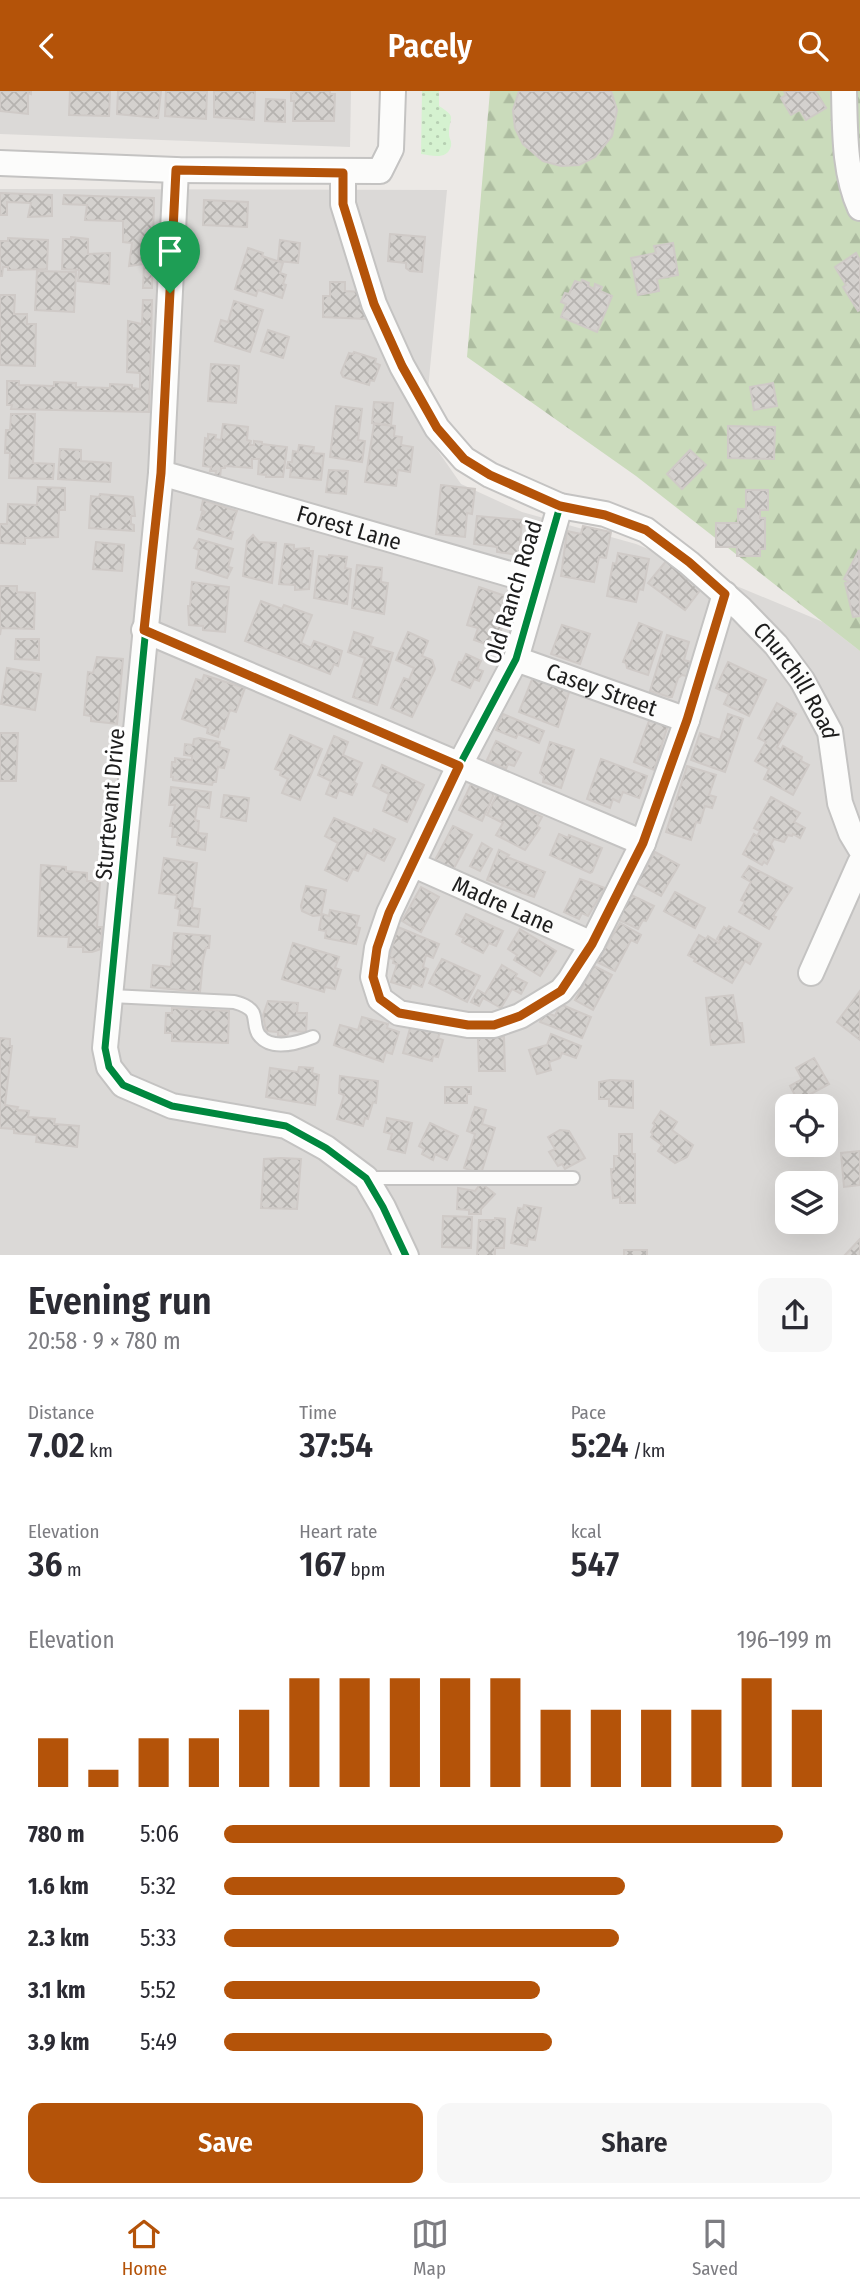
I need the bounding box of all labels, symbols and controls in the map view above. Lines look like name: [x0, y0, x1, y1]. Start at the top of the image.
icon: back: [28, 27, 66, 65]
text: Pacely: [388, 27, 472, 65]
icon: search: [794, 27, 832, 65]
pin: [140, 221, 200, 293]
icon: arrive: [151, 232, 189, 270]
street label: Forest Lane: [294, 499, 405, 556]
street label: Old Ranch Road: [478, 517, 548, 667]
street label: Churchill Road: [747, 616, 845, 741]
street label: Casey Street: [542, 657, 661, 722]
street label: Sturtevant Drive: [89, 727, 131, 881]
street label: Madre Lane: [448, 870, 559, 940]
map controls: [775, 1094, 838, 1234]
button: locate: [775, 1094, 838, 1157]
button: layers: [775, 1171, 838, 1234]
text: Evening run: [28, 1278, 212, 1324]
button: share: [758, 1278, 832, 1352]
text: 20:58 · 9 × 780 m: [28, 1327, 181, 1355]
text: Distance: [28, 1401, 95, 1424]
text: Time: [299, 1401, 337, 1424]
text: Pace: [571, 1401, 606, 1424]
text: 7.02: [28, 1424, 85, 1466]
text: 37:54: [299, 1424, 373, 1466]
text: 5:24: [571, 1424, 629, 1466]
text: km: [85, 1439, 113, 1462]
text: /km: [629, 1439, 665, 1462]
text: Elevation: [28, 1520, 100, 1543]
text: Heart rate: [299, 1520, 377, 1543]
text: kcal: [571, 1520, 601, 1543]
text: 36: [28, 1543, 62, 1585]
text: 167: [299, 1543, 346, 1585]
text: 547: [571, 1543, 619, 1585]
text: m: [62, 1558, 82, 1581]
text: bpm: [346, 1558, 385, 1581]
text: Elevation: [28, 1626, 115, 1654]
text: 196–199 m: [737, 1626, 832, 1654]
text: 780 m: [28, 1820, 85, 1848]
text: 5:06: [140, 1820, 179, 1848]
text: 1.6 km: [28, 1872, 89, 1900]
text: 5:32: [140, 1872, 176, 1900]
text: 2.3 km: [28, 1924, 89, 1952]
text: 5:33: [140, 1924, 176, 1952]
text: 3.1 km: [28, 1976, 86, 2004]
text: 5:52: [140, 1976, 176, 2004]
text: 3.9 km: [28, 2028, 90, 2056]
text: 5:49: [140, 2028, 177, 2056]
button: Save: [28, 2103, 423, 2183]
button: Share: [437, 2103, 832, 2183]
tab: Home: [122, 2215, 167, 2280]
tab: Map: [411, 2215, 449, 2280]
tab: Saved: [692, 2215, 738, 2280]

